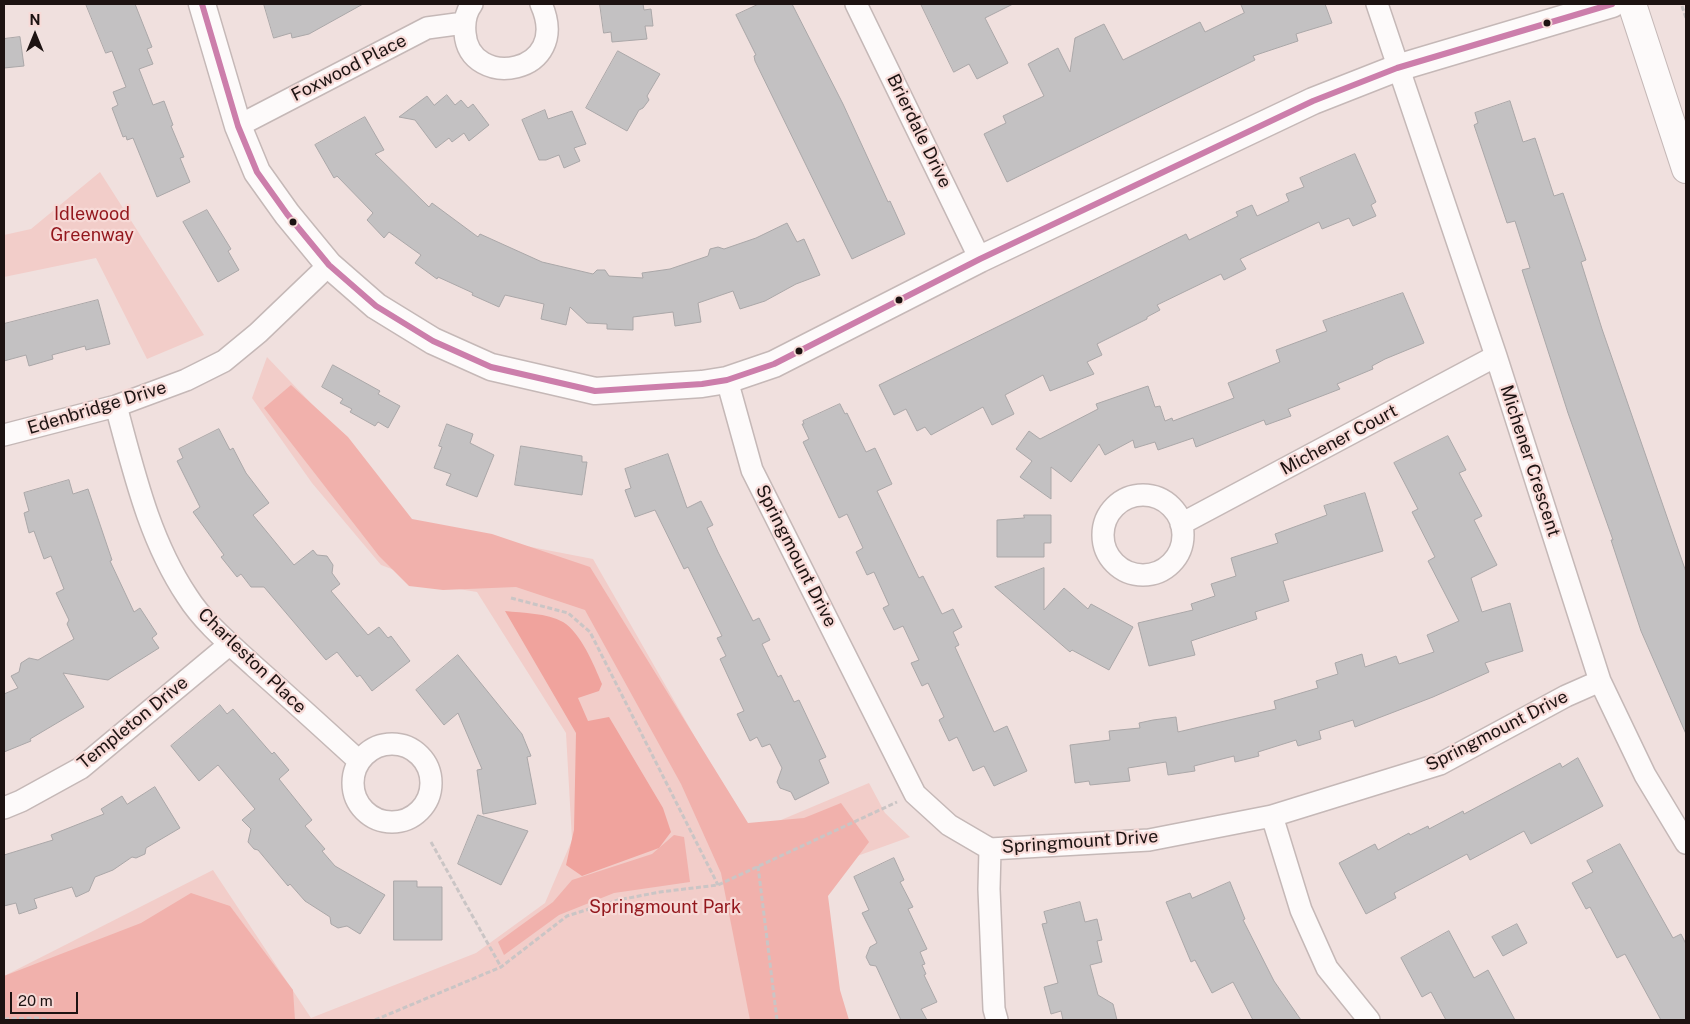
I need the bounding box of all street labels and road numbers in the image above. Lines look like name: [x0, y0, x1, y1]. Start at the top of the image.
street label: Foxwood Place: [288, 30, 410, 106]
street label: Brierdale Drive: [882, 71, 956, 191]
street label: Edenbridge Drive: [25, 377, 169, 439]
street label: Michener Crescent: [1495, 382, 1565, 540]
street label: Michener Court: [1277, 400, 1401, 480]
street label: Springmount Drive: [751, 481, 841, 631]
street label: Charleston Place: [193, 604, 311, 718]
street label: Templeton Drive: [74, 672, 192, 774]
street label: Springmount Drive: [1422, 686, 1572, 776]
street label: Springmount Drive: [1001, 826, 1159, 858]

